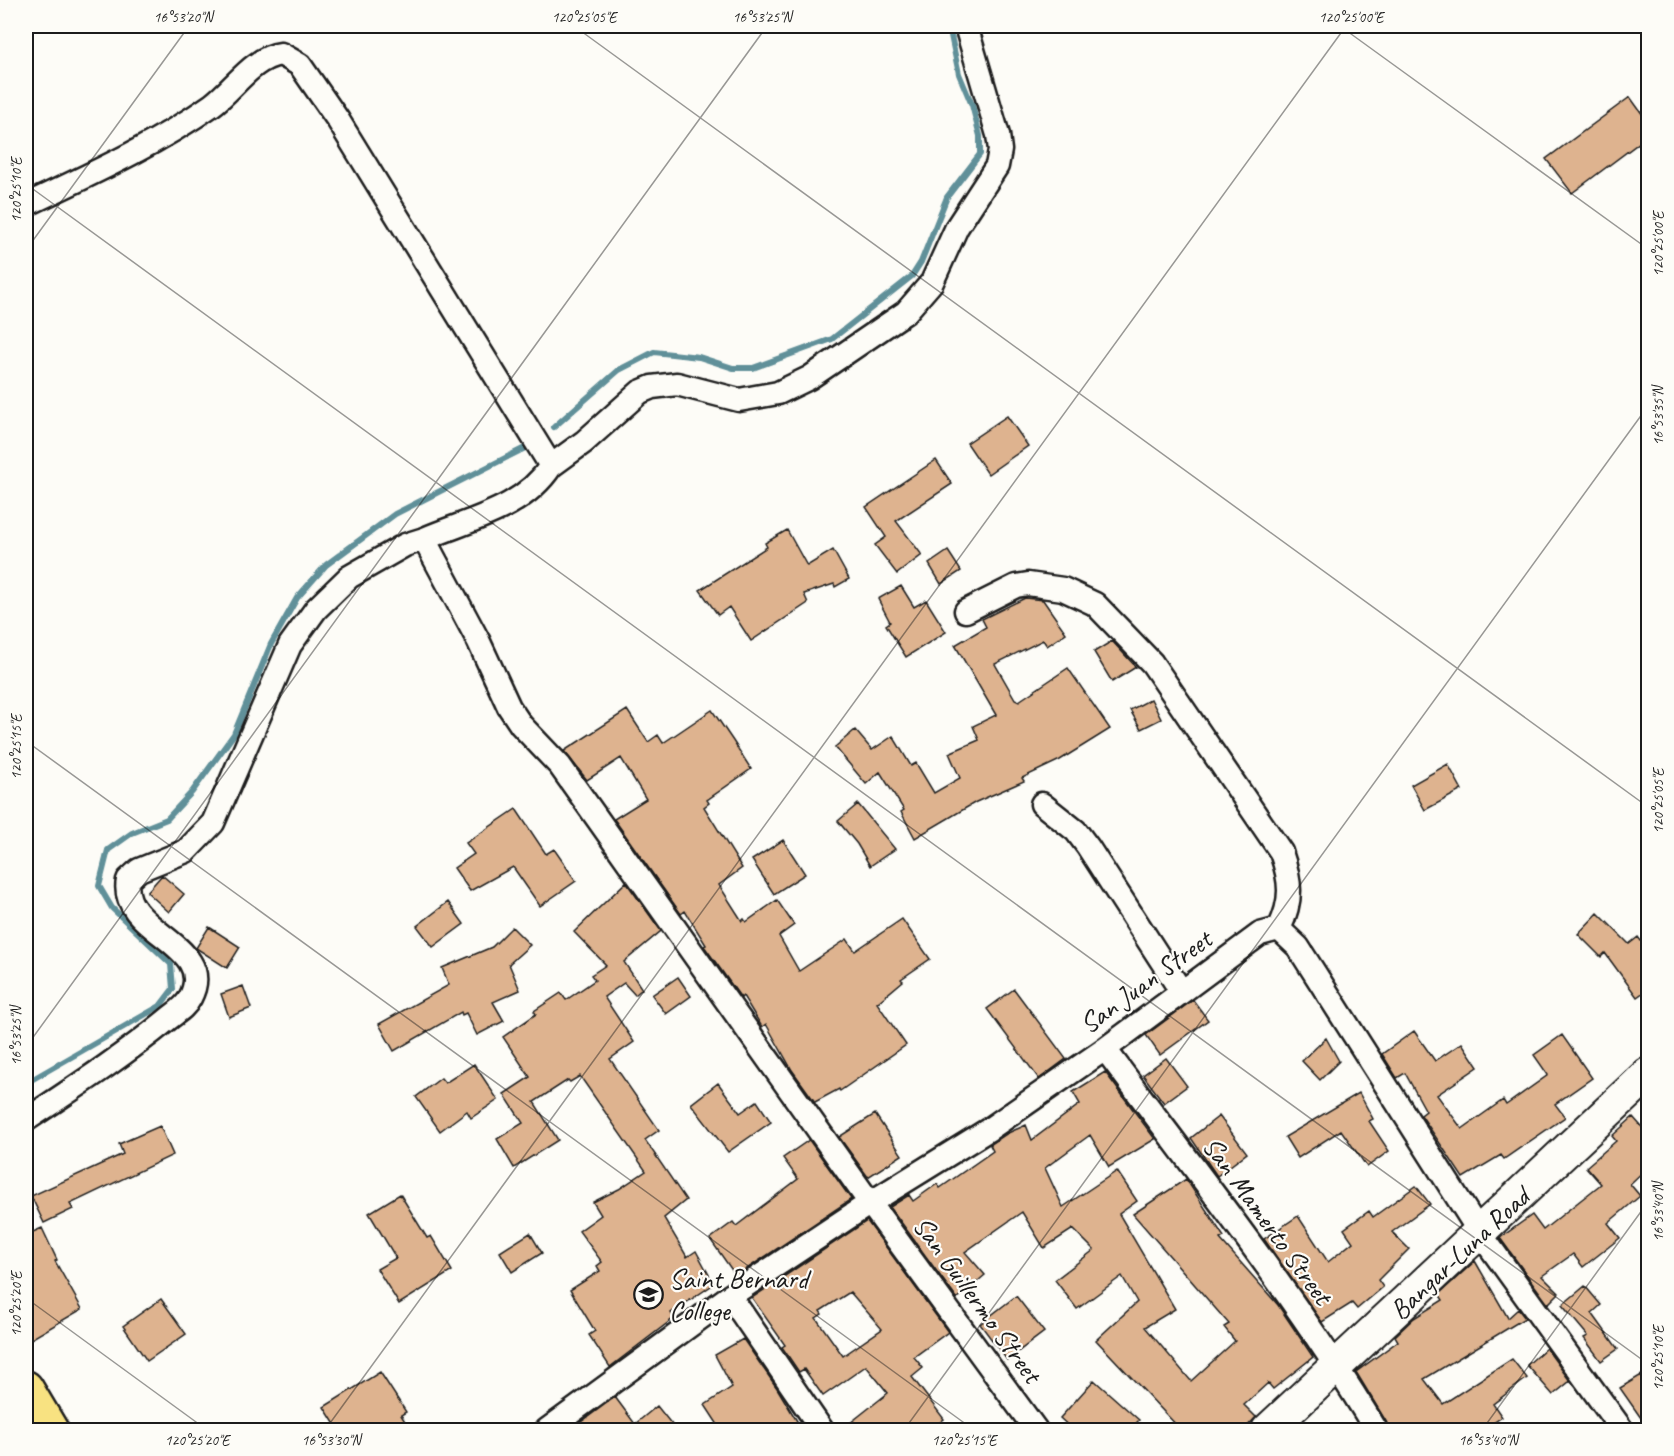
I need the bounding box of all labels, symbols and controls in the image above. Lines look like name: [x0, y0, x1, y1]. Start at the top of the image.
text: 16°53'20"N: [153, 8, 216, 27]
text: 120°25'05"E: [552, 8, 618, 27]
text: 16°53'25"N: [732, 8, 795, 27]
text: 120°25'00"E: [1319, 8, 1385, 27]
text: 120°25'10"E: [7, 156, 26, 222]
text: 120°25'00"E: [1649, 210, 1668, 276]
text: 16°53'35"N: [1649, 383, 1668, 446]
text: 120°25'15"E: [7, 713, 26, 779]
text: 120°25'05"E: [1649, 767, 1668, 833]
street label: San Juan Street: [1072, 920, 1220, 1041]
text: 16°53'25"N: [7, 1003, 26, 1066]
street label: San Mamerto Street: [1195, 1130, 1342, 1313]
street label: Bangar-Luna Road: [1382, 1177, 1540, 1327]
text: 16°53'40"N: [1649, 1179, 1668, 1242]
street label: San Guillermo Street: [905, 1209, 1051, 1392]
place label: Saint Bernard College: [669, 1261, 812, 1328]
text: 120°25'20"E: [7, 1270, 26, 1336]
school or university icon: Saint Bernard College: [632, 1278, 664, 1310]
text: 120°25'10"E: [1649, 1324, 1668, 1390]
text: 120°25'20"E: [165, 1431, 231, 1450]
text: 16°53'30"N: [301, 1431, 364, 1450]
text: 120°25'15"E: [932, 1431, 998, 1450]
text: 16°53'40"N: [1458, 1431, 1521, 1450]

